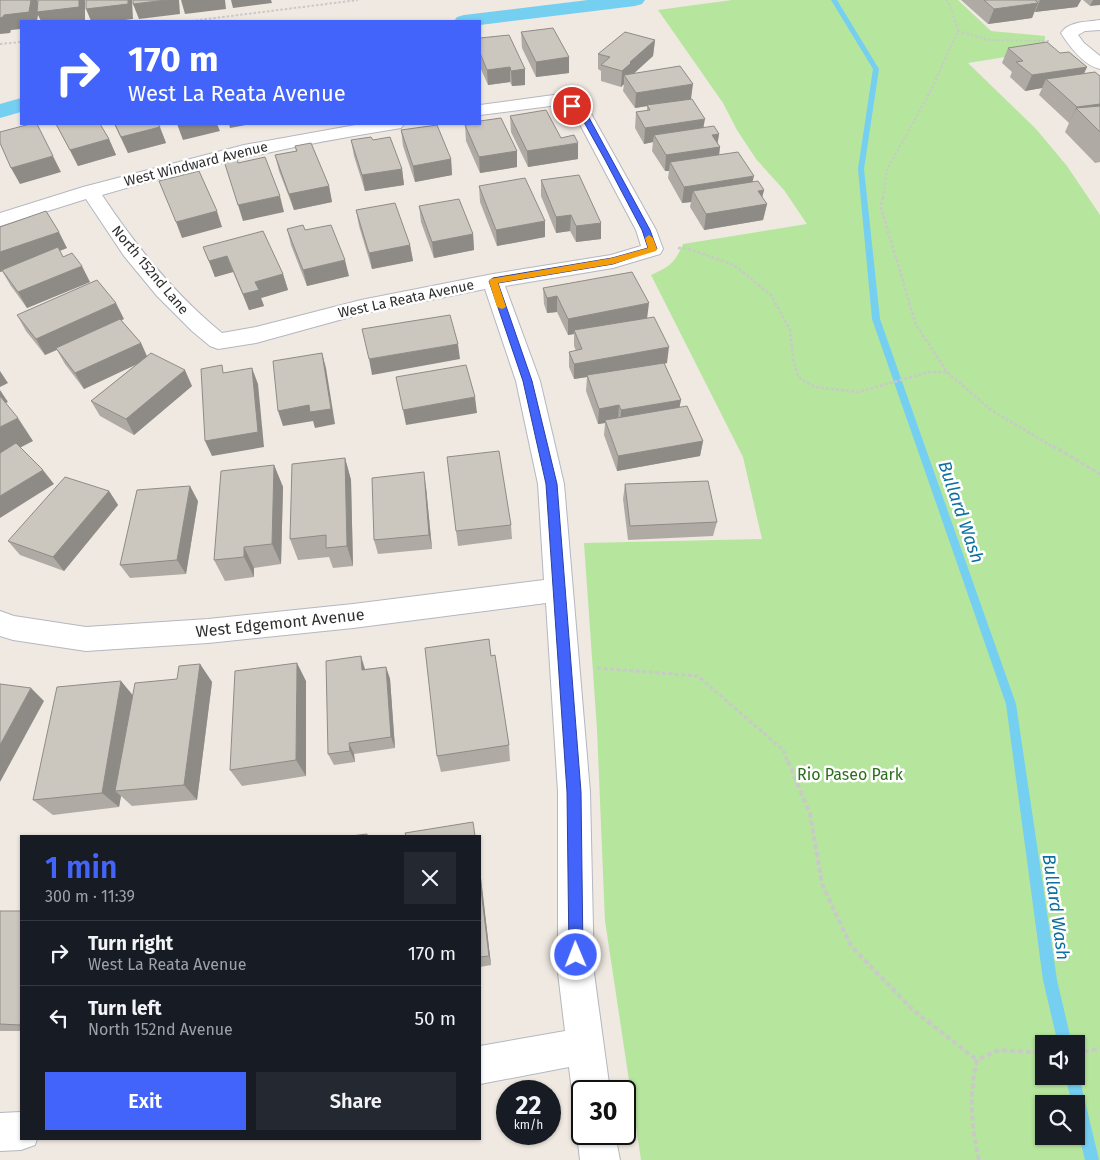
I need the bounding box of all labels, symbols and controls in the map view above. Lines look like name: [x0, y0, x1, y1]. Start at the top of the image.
text: 170 m: [128, 38, 219, 80]
icon: right: [45, 40, 110, 105]
text: West La Reata Avenue: [128, 80, 346, 107]
pin: [551, 85, 593, 127]
icon: arrive: [558, 92, 586, 120]
street label: West Windward Avenue: [122, 138, 270, 190]
street label: North 152nd Lane: [108, 222, 192, 318]
street label: West La Reata Avenue: [336, 276, 476, 322]
water label: Bullard Wash: [933, 458, 989, 566]
street label: West Edgemont Avenue: [195, 605, 365, 641]
park label: Rio Paseo Park: [797, 765, 904, 784]
text: 1 min: [45, 850, 117, 886]
button: close: [404, 852, 456, 904]
water label: Bullard Wash: [1038, 853, 1074, 961]
text: 300 m · 11:39: [45, 887, 135, 906]
position arrow: [549, 928, 601, 980]
text: Turn right: [88, 932, 173, 955]
icon: right: [45, 939, 73, 967]
text: 170 m: [408, 942, 456, 965]
text: West La Reata Avenue: [88, 955, 246, 974]
text: Turn left: [88, 997, 162, 1020]
icon: left: [45, 1004, 73, 1032]
text: 50 m: [415, 1007, 456, 1030]
text: North 152nd Avenue: [88, 1020, 233, 1039]
map controls: [1035, 1035, 1085, 1145]
button: sound: [1035, 1035, 1085, 1085]
button: Exit: [45, 1072, 246, 1130]
button: Share: [256, 1072, 456, 1130]
speed limit sign: 30: [571, 1080, 636, 1145]
text: 22: [516, 1091, 541, 1121]
button: search: [1035, 1095, 1085, 1145]
text: km/h: [514, 1118, 543, 1132]

